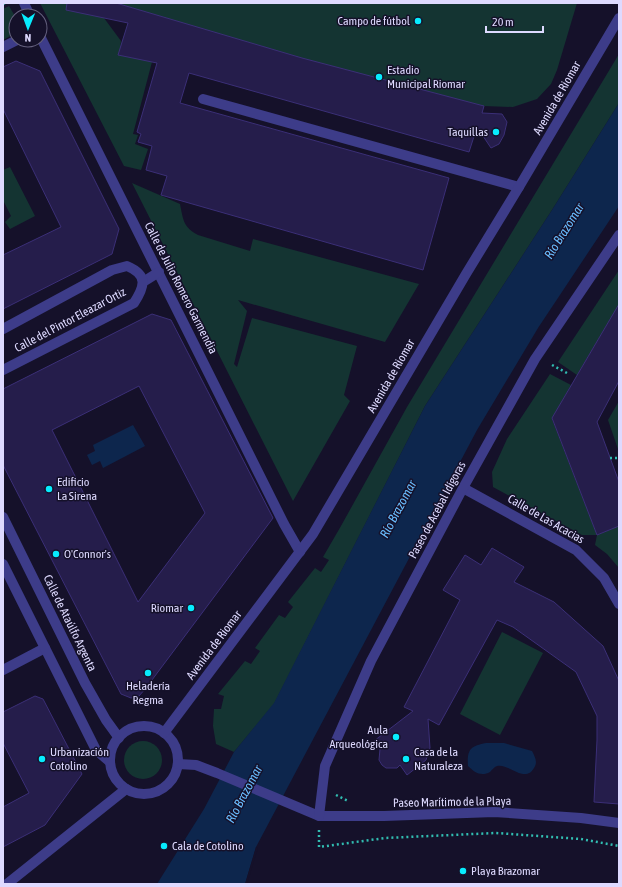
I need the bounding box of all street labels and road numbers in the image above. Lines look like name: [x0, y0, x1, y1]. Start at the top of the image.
street label: Avenida de Riomar: [530, 58, 584, 137]
street label: Calle de Julio Romero Garmendia: [142, 220, 220, 356]
street label: Calle del Pintor Eleazar Ortiz: [12, 284, 129, 355]
street label: Avenida de Riomar: [364, 336, 418, 415]
street label: Paseo de Acebal Idígoras: [405, 459, 469, 561]
street label: Calle de Las Acacias: [505, 491, 587, 547]
street label: Calle de Ataúlfo Argenta: [41, 572, 99, 674]
street label: Avenida de Riomar: [184, 607, 245, 682]
street label: Paseo Marítimo de la Playa: [393, 794, 511, 810]

